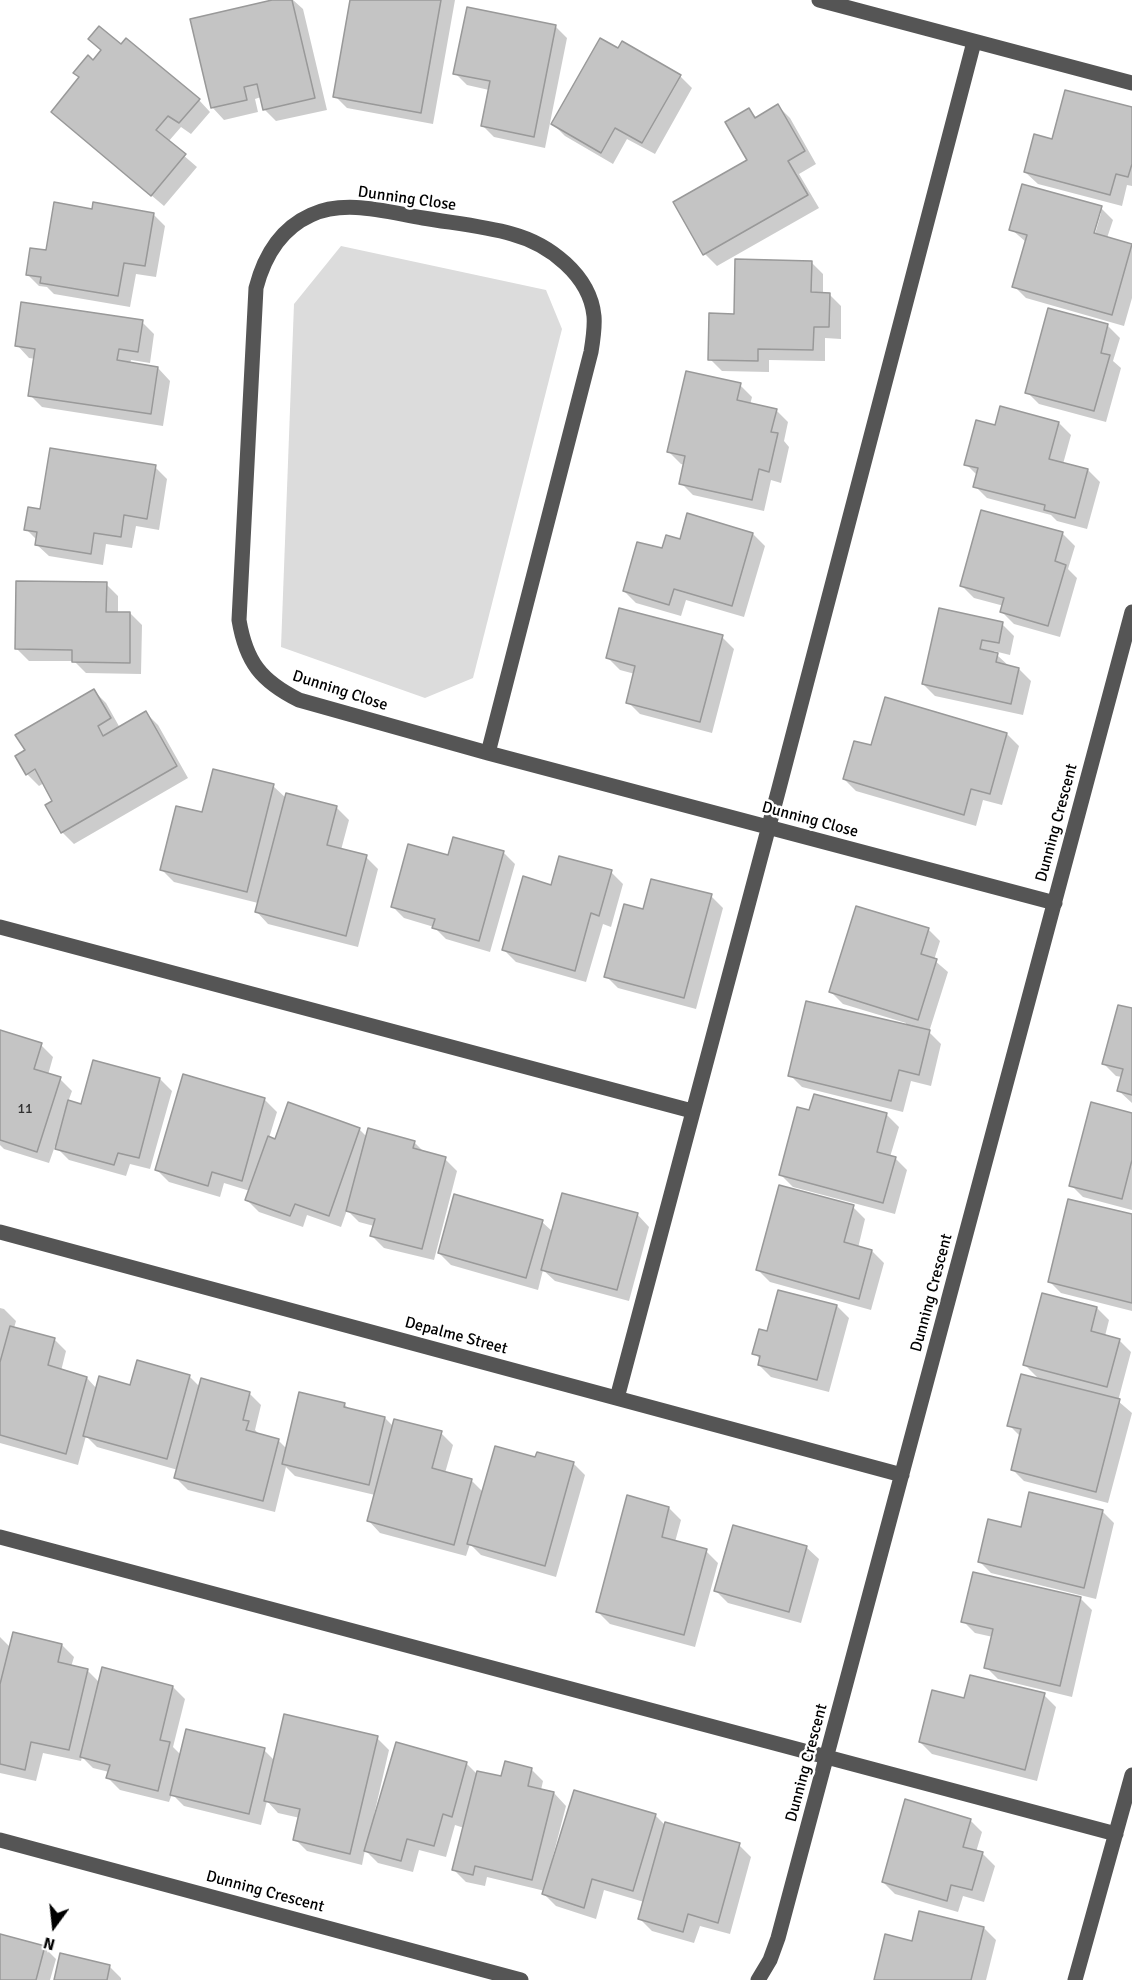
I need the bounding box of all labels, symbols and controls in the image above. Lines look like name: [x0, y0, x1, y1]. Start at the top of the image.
street label: Dunning Close: [357, 183, 457, 215]
street label: Dunning Close: [290, 667, 390, 715]
street label: Dunning Crescent: [1032, 762, 1082, 884]
street label: Dunning Close: [760, 798, 860, 842]
house number: 11: [17, 1101, 33, 1117]
street label: Dunning Crescent: [907, 1232, 957, 1354]
street label: Depalme Street: [402, 1313, 510, 1359]
street label: Dunning Crescent: [782, 1702, 832, 1824]
street label: Dunning Crescent: [204, 1867, 326, 1917]
north arrow: [24, 1896, 84, 1956]
text: N: [41, 1932, 57, 1954]

